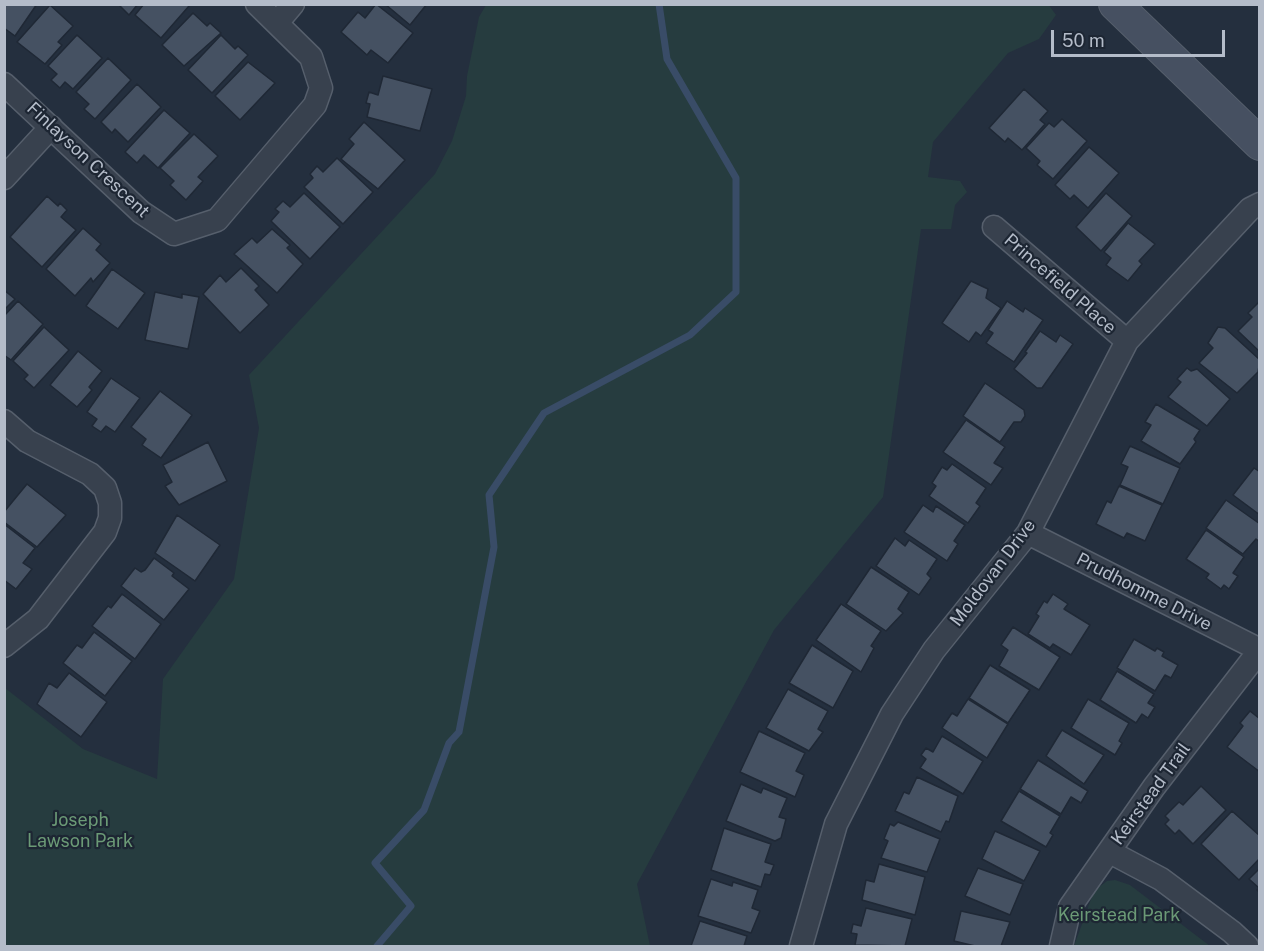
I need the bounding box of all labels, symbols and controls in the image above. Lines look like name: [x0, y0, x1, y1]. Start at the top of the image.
scale bar: [1054, 18, 1228, 56]
text: 50 m: [1062, 30, 1105, 51]
street label: Finlayson Crescent: [22, 98, 154, 222]
street label: Princefield Place: [1000, 229, 1120, 339]
street label: Moldovan Drive: [946, 515, 1040, 631]
street label: Prudhomme Drive: [1073, 549, 1215, 635]
street label: Keirstead Trail: [1107, 739, 1195, 849]
park label: Joseph Lawson Park: [27, 809, 133, 852]
park label: Keirstead Park: [1058, 904, 1180, 926]

